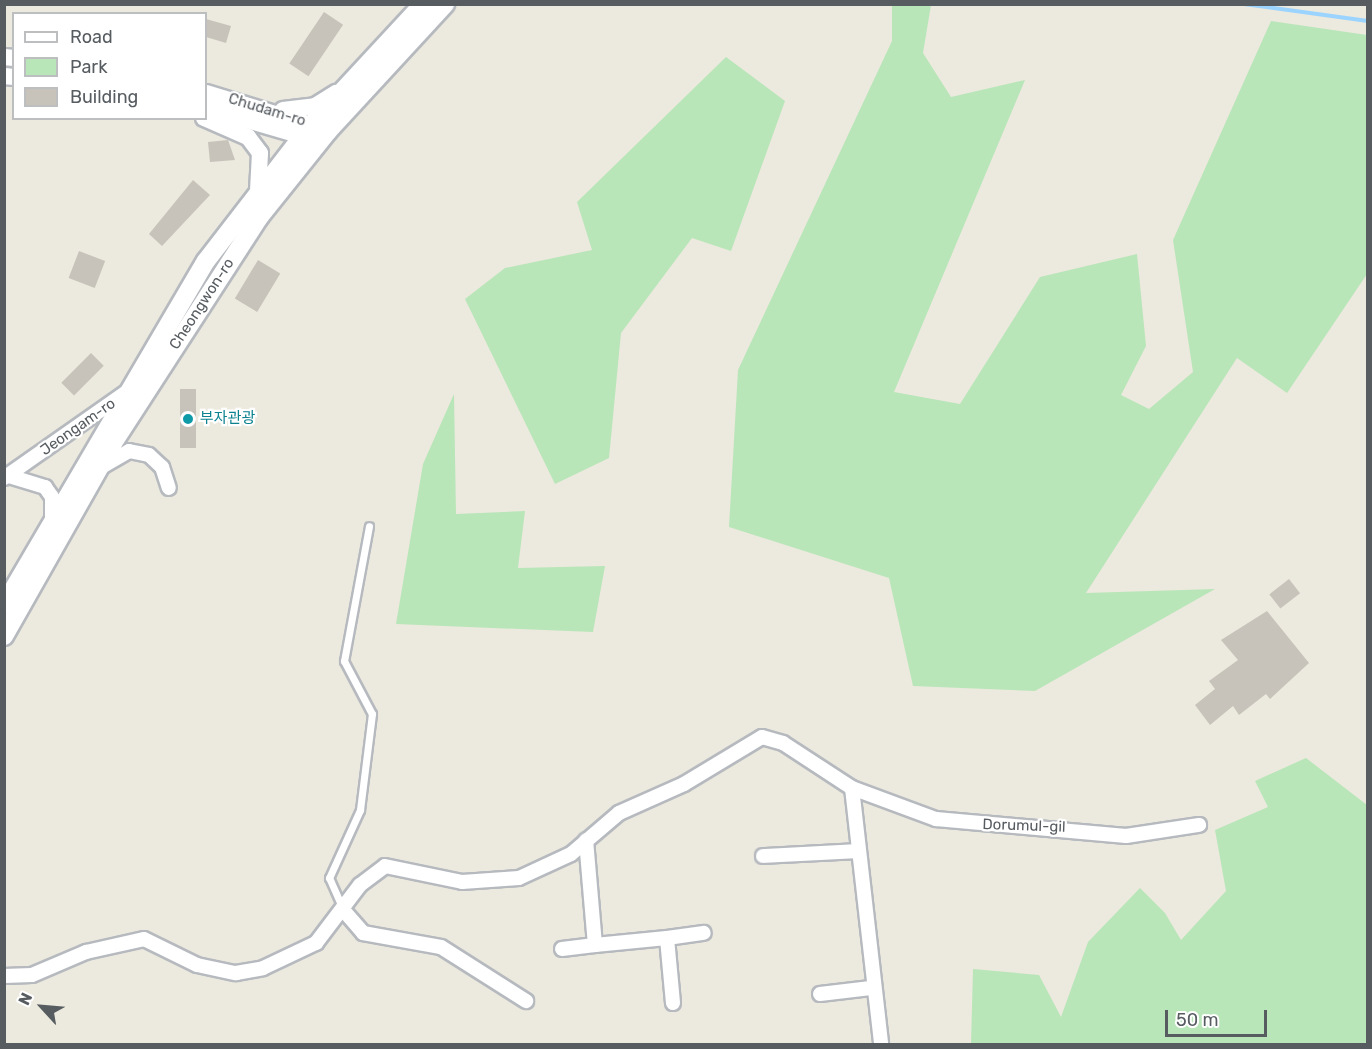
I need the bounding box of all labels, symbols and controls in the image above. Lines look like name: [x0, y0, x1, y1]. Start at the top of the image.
legend: [12, 12, 207, 120]
text: Road: [70, 26, 113, 48]
text: Park: [70, 56, 107, 78]
text: Building: [70, 86, 138, 108]
street label: Chudam-ro: [226, 90, 308, 130]
street label: Cheongwon-ro: [166, 255, 238, 353]
street label: Jeongam-ro: [37, 395, 119, 459]
place label: 부자관광: [200, 410, 255, 428]
marker: 부자관광: [181, 412, 195, 426]
street label: Dorumul-gil: [982, 816, 1066, 836]
north arrow: [12, 977, 72, 1037]
text: N: [14, 990, 36, 1008]
scale bar: [1168, 998, 1270, 1036]
text: 50 m: [1176, 1009, 1219, 1031]

